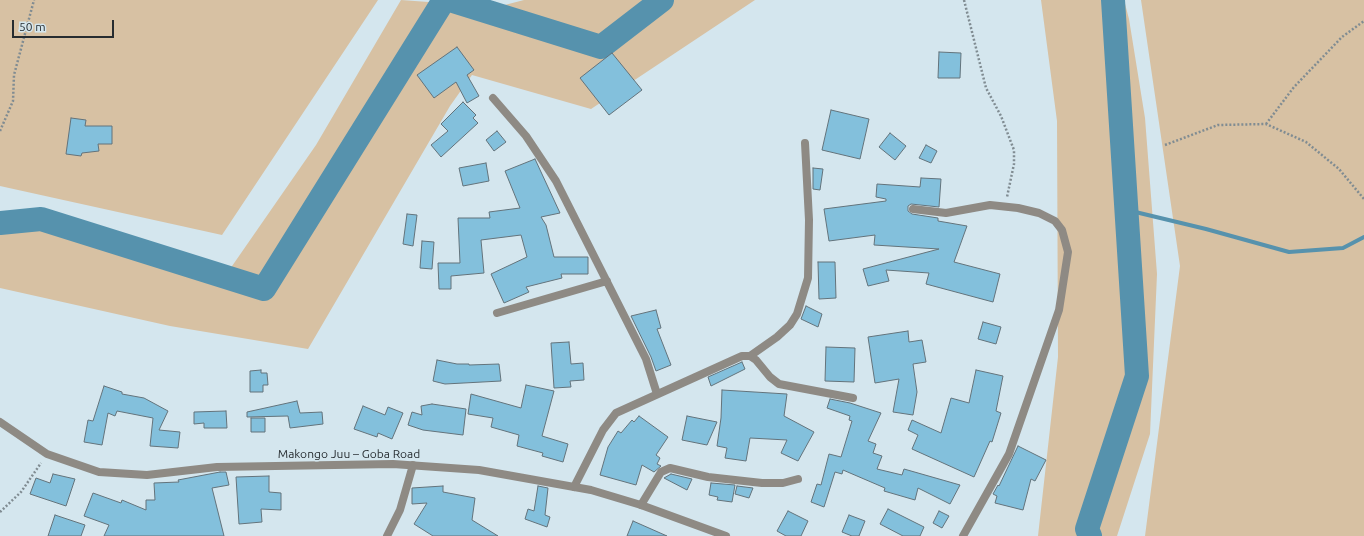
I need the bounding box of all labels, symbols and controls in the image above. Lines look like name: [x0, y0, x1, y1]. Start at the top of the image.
scale bar: [14, 12, 116, 38]
text: 50 m: [19, 20, 46, 33]
street label: Makongo Juu – Goba Road: [278, 447, 420, 461]

